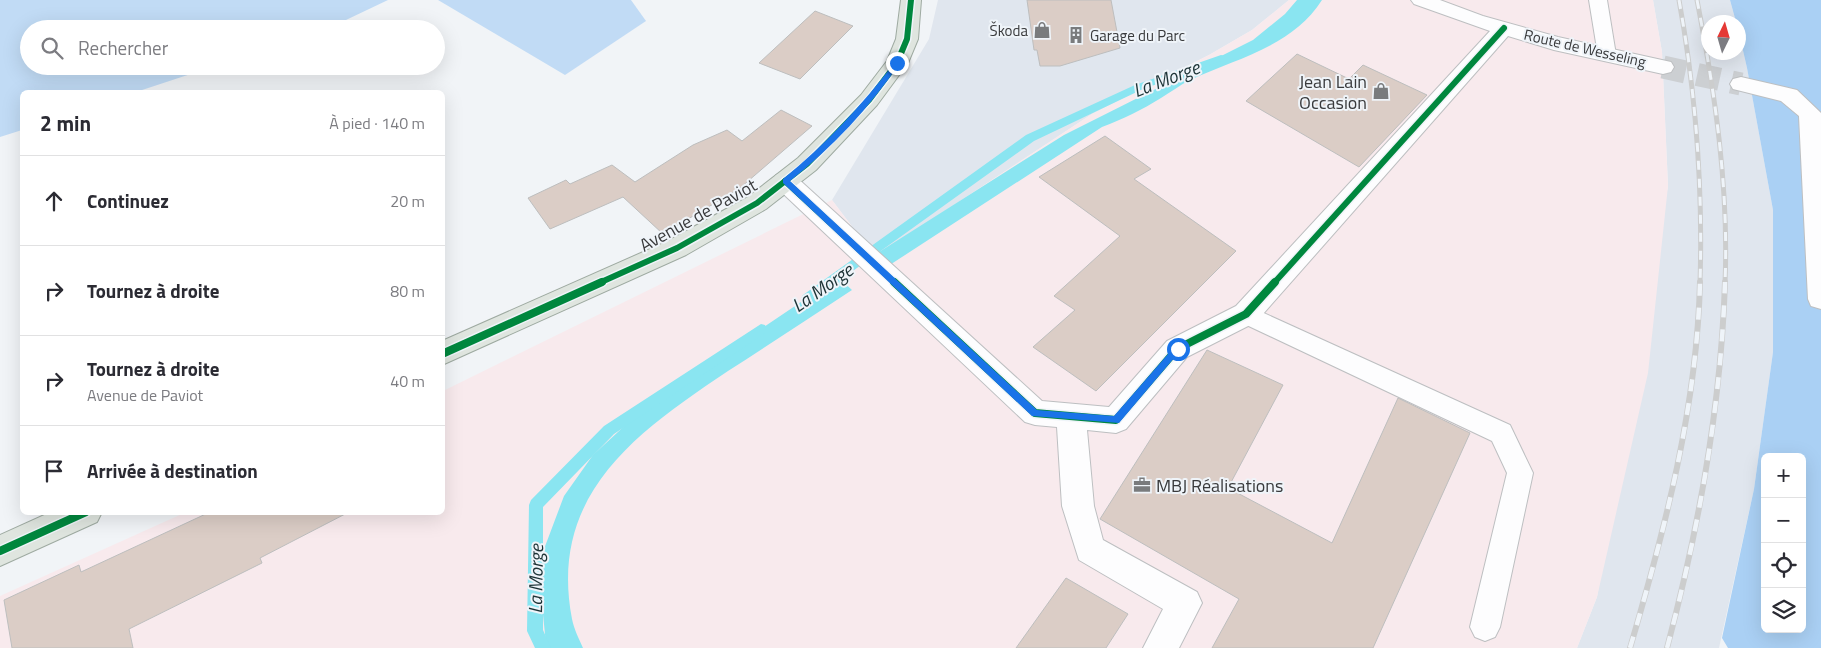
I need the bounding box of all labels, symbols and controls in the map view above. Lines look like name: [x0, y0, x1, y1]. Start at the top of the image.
north arrow: [1701, 15, 1746, 60]
place label: Škoda: [990, 19, 1028, 42]
search box: [20, 20, 445, 75]
shop icon: Škoda: [1032, 20, 1052, 40]
street label: Route de Wesseling: [1522, 23, 1649, 73]
place label: Garage du Parc: [1090, 24, 1185, 47]
building icon: Garage du Parc: [1066, 25, 1086, 45]
text: Rechercher: [78, 33, 168, 62]
icon: search: [38, 34, 66, 62]
route end: [886, 52, 909, 75]
water label: La Morge: [1128, 52, 1205, 104]
place label: Jean Lain Occasion: [1299, 68, 1367, 116]
shop icon: Jean Lain Occasion: [1371, 81, 1391, 101]
text: 2 min: [40, 107, 91, 139]
text: À pied · 140 m: [329, 111, 425, 135]
street label: Avenue de Paviot: [634, 171, 762, 258]
text: Continuez: [87, 186, 169, 215]
icon: ahead: [40, 187, 68, 215]
text: 20 m: [390, 189, 425, 213]
water label: La Morge: [785, 255, 860, 319]
text: Tournez à droite: [87, 276, 219, 305]
icon: right: [40, 277, 68, 305]
text: 80 m: [390, 279, 425, 303]
route start: [1167, 338, 1190, 361]
text: Tournez à droite: [87, 354, 219, 383]
icon: right: [40, 367, 68, 395]
text: 40 m: [390, 369, 425, 393]
text: Avenue de Paviot: [87, 383, 203, 407]
map controls: [1761, 453, 1806, 633]
button: +: [1761, 453, 1806, 498]
text: Arrivée à destination: [87, 456, 258, 485]
icon: arrive: [40, 457, 68, 485]
place label: MBJ Réalisations: [1156, 472, 1283, 499]
office icon: MBJ Réalisations: [1132, 475, 1152, 495]
button: −: [1761, 498, 1806, 543]
water label: La Morge: [520, 543, 550, 614]
button: locate: [1761, 543, 1806, 588]
button: layers: [1761, 588, 1806, 633]

